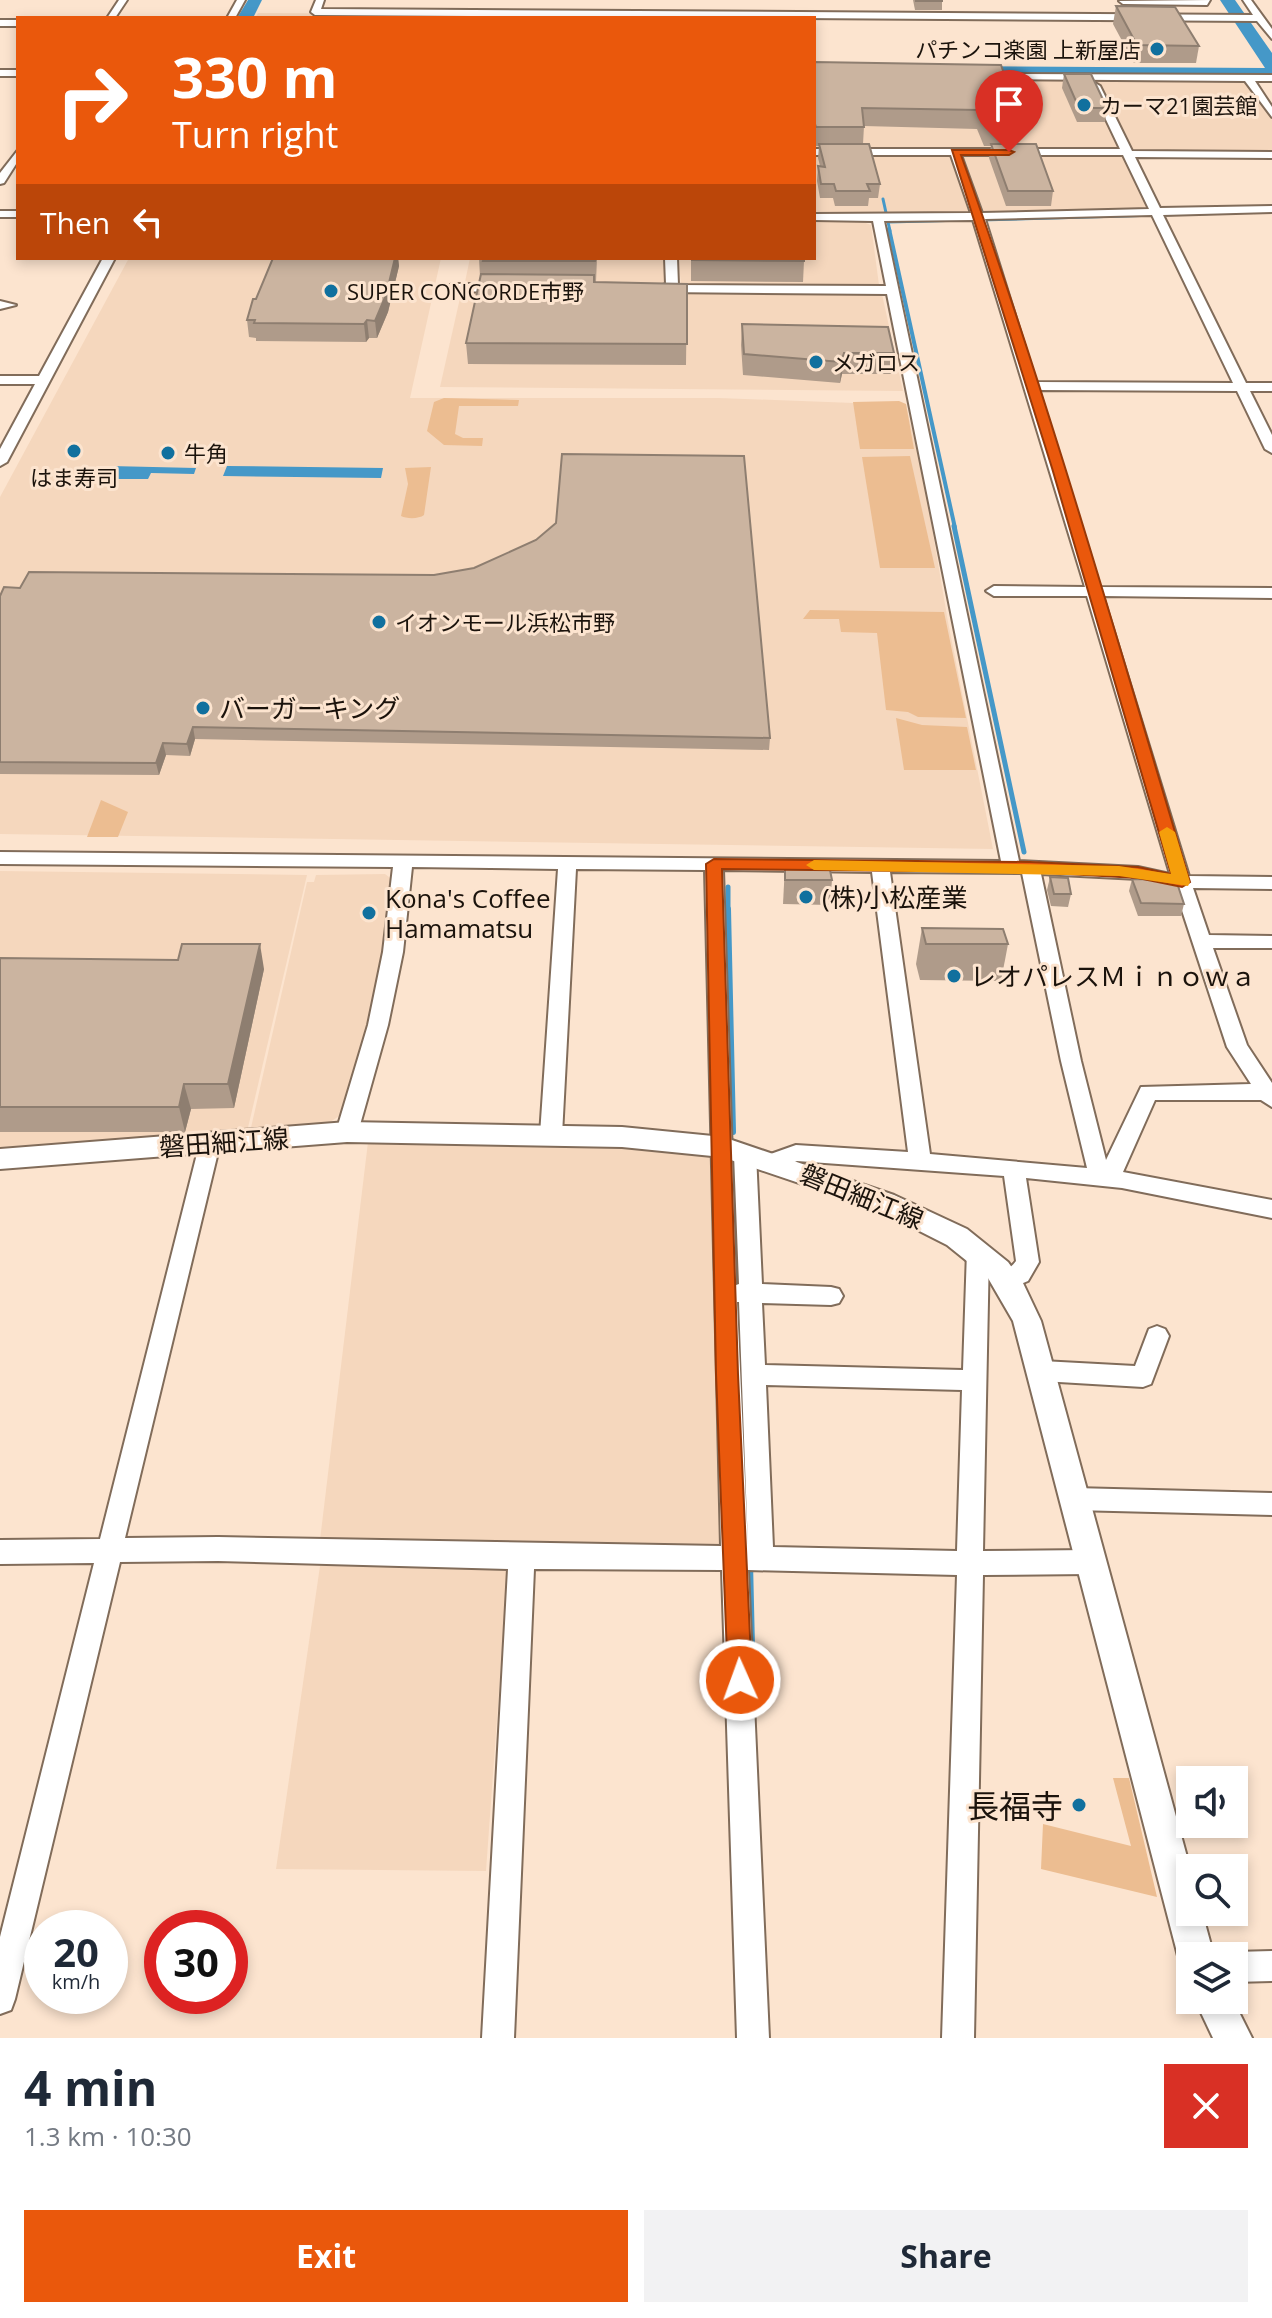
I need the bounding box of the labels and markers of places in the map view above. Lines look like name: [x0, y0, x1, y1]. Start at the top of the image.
place label: パチンコ楽園 上新屋店: [915, 34, 1141, 64]
marker: パチンコ楽園 上新屋店: [1148, 40, 1166, 58]
pin: [975, 70, 1043, 152]
place label: カーマ21園芸館: [1100, 90, 1257, 120]
marker: カーマ21園芸館: [1075, 96, 1093, 114]
place label: SUPER CONCORDE市野: [347, 276, 584, 306]
marker: SUPER CONCORDE市野: [322, 282, 340, 300]
place label: メガロス: [832, 347, 920, 377]
marker: メガロス: [807, 353, 825, 371]
place label: 牛角: [184, 438, 228, 468]
marker: はま寿司: [65, 442, 83, 460]
marker: 牛角: [159, 444, 177, 462]
place label: はま寿司: [30, 462, 118, 492]
place label: イオンモール浜松市野: [395, 607, 615, 637]
marker: イオンモール浜松市野: [370, 613, 388, 631]
place label: バーガーキング: [219, 690, 400, 726]
marker: バーガーキング: [194, 699, 212, 717]
place label: (株)小松産業: [822, 879, 967, 915]
place label: Kona's Coffee Hamamatsu: [385, 880, 551, 946]
marker: (株)小松産業: [797, 888, 815, 906]
marker: Kona's Coffee Hamamatsu: [360, 904, 378, 922]
place label: レオパレスＭｉｎｏｗａ: [970, 958, 1256, 994]
marker: レオパレスＭｉｎｏｗａ: [945, 967, 963, 985]
place label: 長福寺: [967, 1784, 1063, 1827]
marker: 長福寺: [1070, 1796, 1088, 1814]

